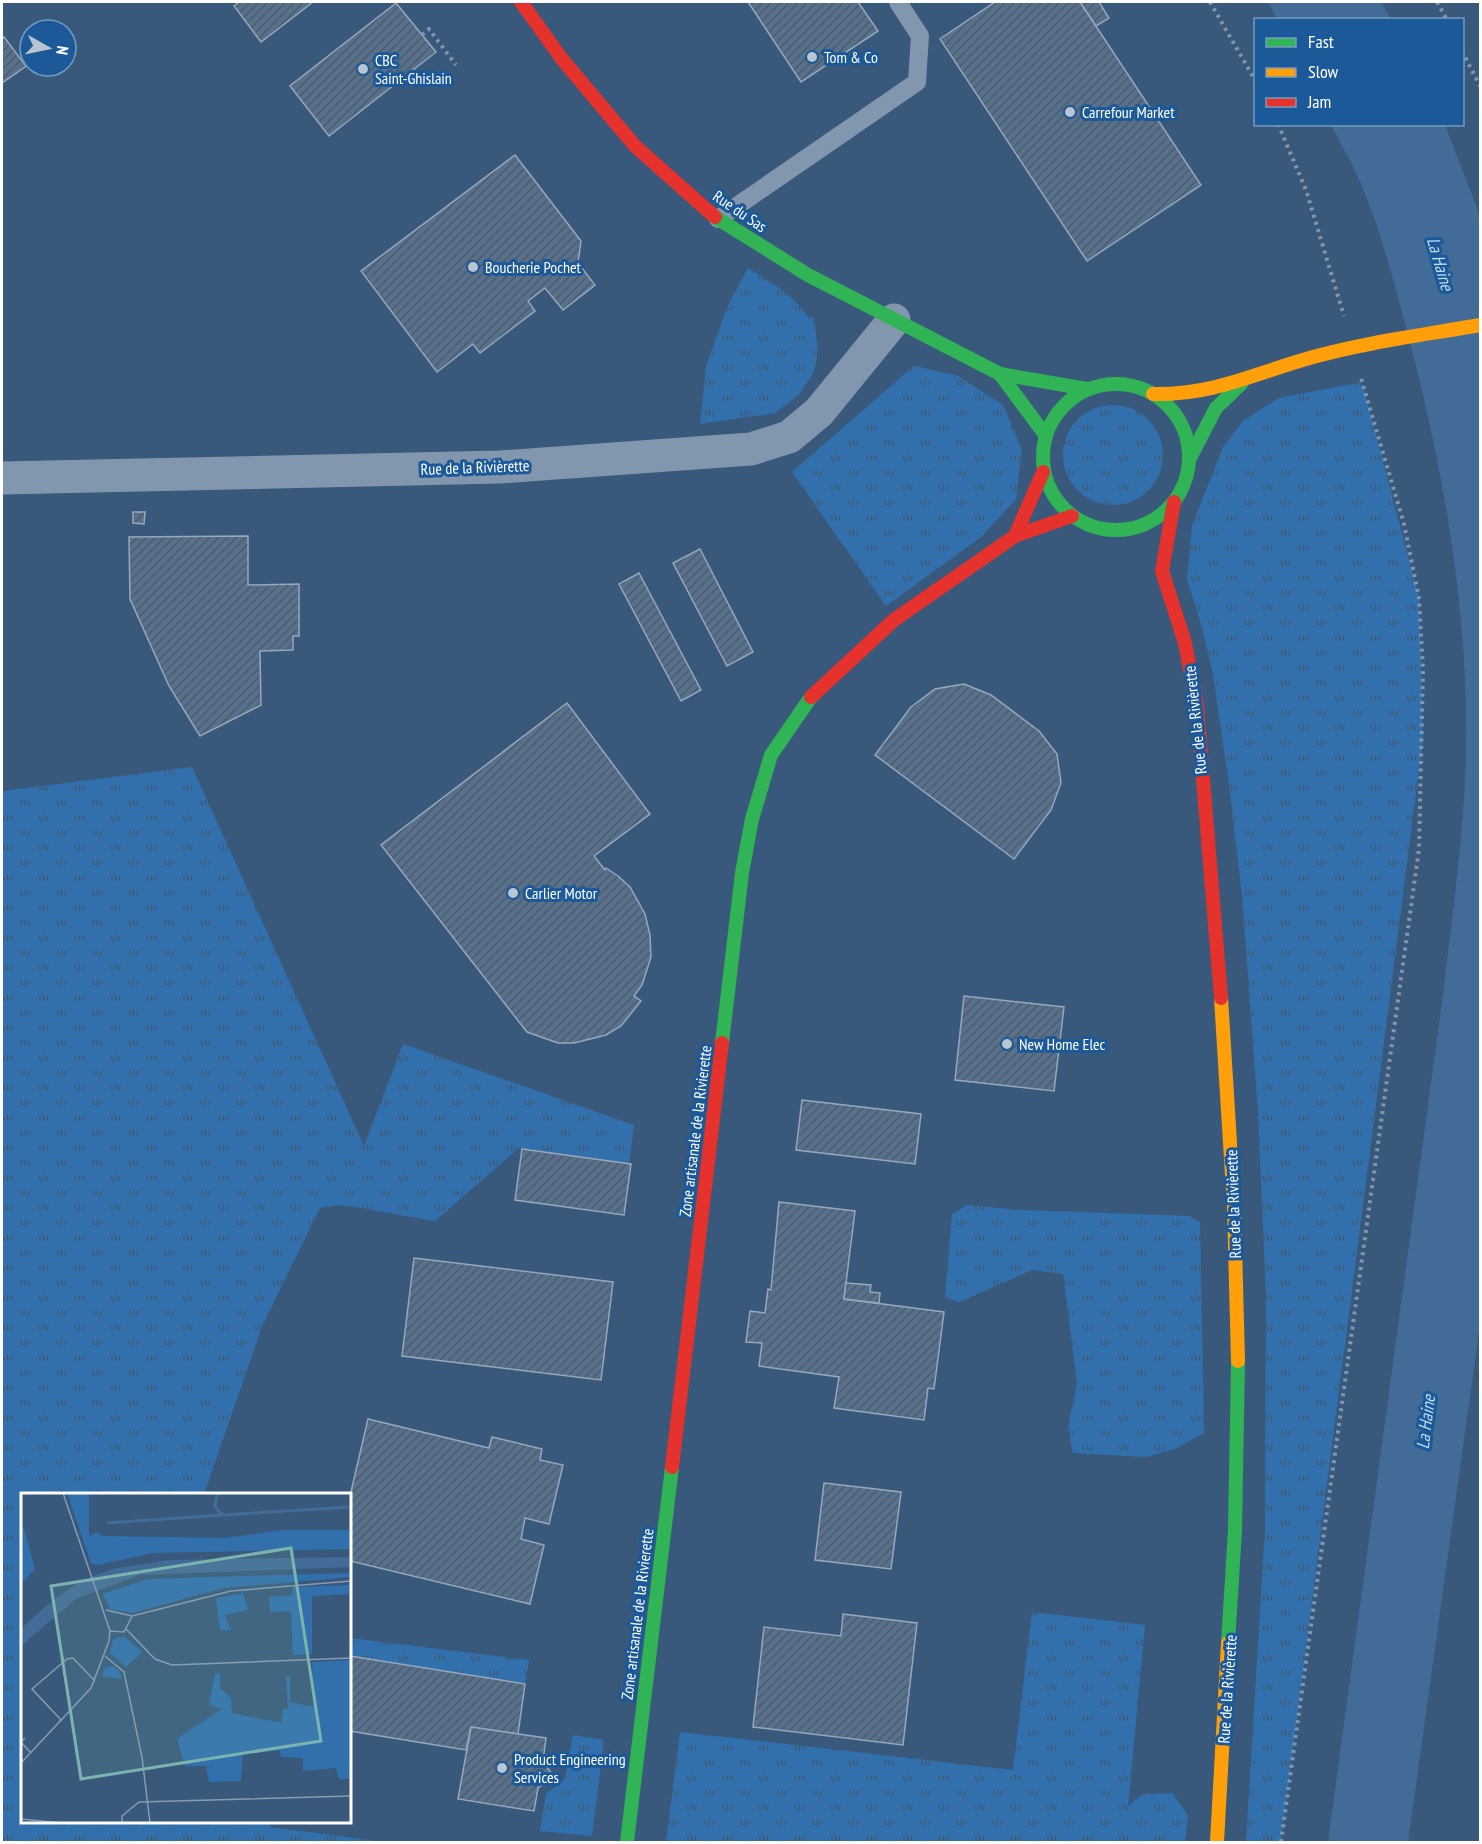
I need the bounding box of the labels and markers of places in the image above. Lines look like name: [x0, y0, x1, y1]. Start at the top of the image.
place label: Tom & Co: [824, 47, 878, 67]
place label: CBC Saint-Ghislain: [375, 50, 452, 88]
marker: Tom & Co: [805, 50, 819, 64]
marker: CBC Saint-Ghislain: [356, 62, 370, 76]
place label: Carrefour Market: [1082, 102, 1175, 122]
marker: Carrefour Market: [1063, 105, 1077, 119]
place label: Boucherie Pochet: [485, 257, 582, 277]
marker: Boucherie Pochet: [466, 260, 480, 274]
place label: Carlier Motor: [525, 883, 598, 903]
marker: Carlier Motor: [506, 886, 520, 900]
place label: New Home Elec: [1019, 1034, 1106, 1054]
marker: New Home Elec: [1000, 1037, 1014, 1051]
place label: Product Engineering Services: [514, 1749, 626, 1787]
marker: Product Engineering Services: [495, 1761, 509, 1775]

